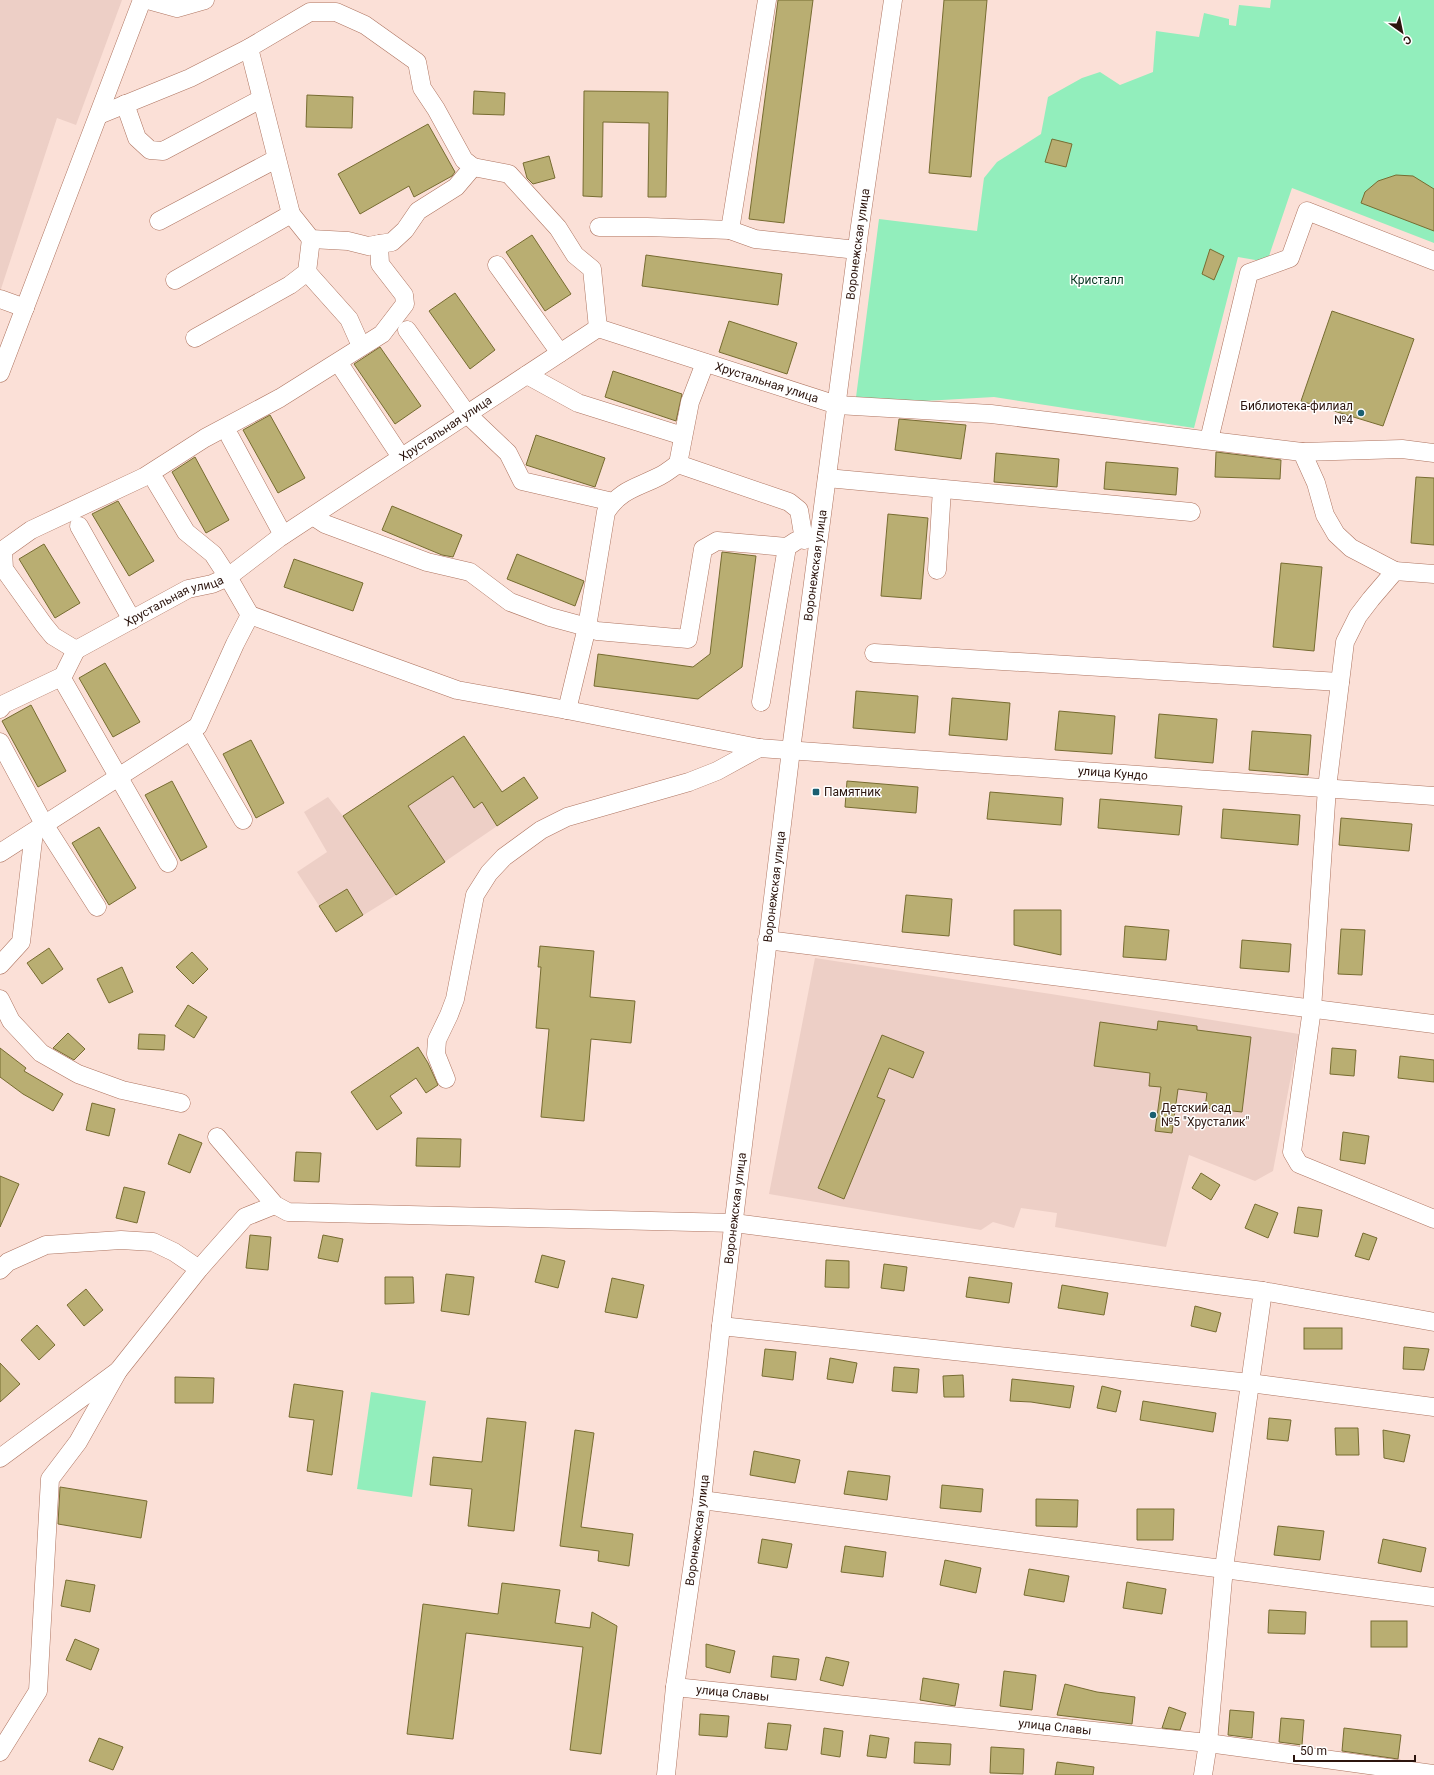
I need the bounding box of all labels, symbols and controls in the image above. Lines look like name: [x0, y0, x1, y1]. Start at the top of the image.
north arrow: [1382, 12, 1422, 52]
text: С: [1401, 33, 1414, 47]
street label: Воронежская улица: [843, 188, 872, 301]
park label: Кристалл: [1070, 273, 1124, 287]
street label: Хрустальная улица: [713, 359, 820, 406]
street label: Хрустальная улица: [397, 393, 494, 464]
place label: Библиотека-филиал №4: [1240, 399, 1353, 427]
marker: Библиотека-филиал №4: [1356, 408, 1366, 418]
street label: Воронежская улица: [801, 509, 830, 622]
street label: Хрустальная улица: [122, 573, 226, 629]
street label: улица Кундо: [1077, 764, 1149, 783]
place label: Памятник: [824, 785, 881, 799]
marker: Памятник: [811, 787, 821, 797]
street label: Воронежская улица: [761, 830, 788, 943]
place label: Детский сад №5 "Хрусталик": [1161, 1101, 1250, 1129]
marker: Детский сад №5 "Хрусталик": [1148, 1110, 1158, 1120]
street label: Воронежская улица: [722, 1152, 749, 1265]
street label: Воронежская улица: [683, 1474, 712, 1587]
street label: улица Славы: [695, 1682, 770, 1704]
street label: улица Славы: [1018, 1716, 1092, 1738]
scale bar: [1294, 1737, 1415, 1763]
text: 50 m: [1300, 1744, 1327, 1758]

